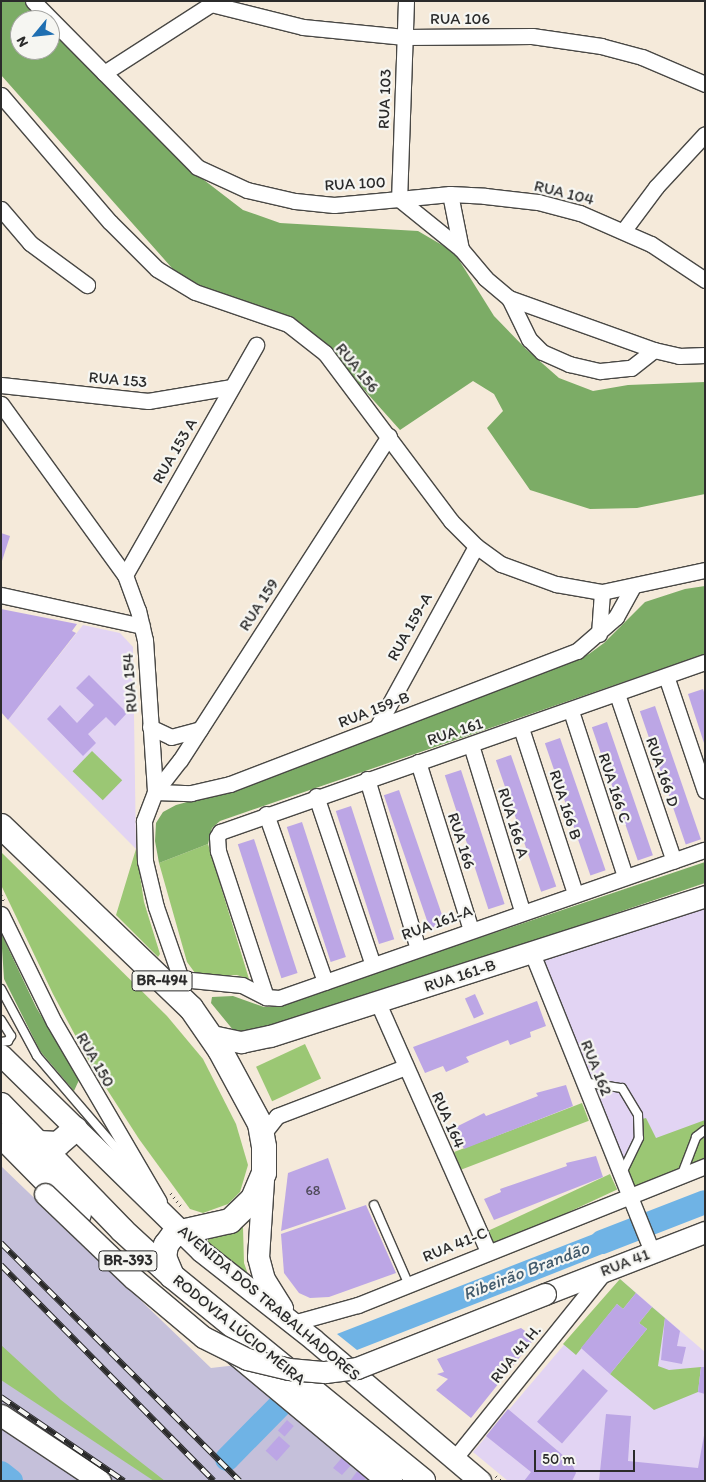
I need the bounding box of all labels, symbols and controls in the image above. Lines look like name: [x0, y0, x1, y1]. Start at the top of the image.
street label: RUA 106: [430, 9, 490, 29]
north arrow: [10, 10, 60, 60]
text: N: [12, 34, 32, 50]
street label: RUA 103: [374, 69, 396, 129]
street label: RUA 100: [324, 173, 386, 195]
street label: RUA 104: [532, 176, 596, 210]
street label: RUA 156: [331, 339, 383, 397]
street label: RUA 153: [88, 368, 148, 392]
street label: RUA 153 A: [149, 415, 201, 487]
street label: RUA 159: [235, 575, 283, 635]
street label: RUA 159-A: [383, 590, 437, 664]
street label: RUA 154: [118, 653, 142, 713]
street label: RUA 159-B: [336, 688, 412, 732]
street label: RUA 161: [425, 714, 485, 750]
street label: RUA 166 D: [641, 735, 683, 809]
street label: RUA 166 C: [594, 751, 634, 825]
street label: RUA 166 B: [545, 768, 585, 842]
street label: RUA 166 A: [493, 786, 533, 860]
street label: RUA 166: [443, 810, 479, 872]
street label: RUA 161-A: [399, 901, 475, 945]
street label: RUA 161-B: [422, 955, 498, 997]
road number: BR-494: [131, 968, 193, 994]
street label: RUA 150: [72, 1029, 118, 1091]
street label: RUA 162: [576, 1037, 616, 1099]
street label: RUA 164: [427, 1089, 469, 1151]
house number: 68: [305, 1183, 321, 1199]
street label: AVENIDA DOS TRABALHADORES: [174, 1221, 364, 1385]
street label: RUA 41-C: [420, 1223, 490, 1267]
water label: Ribeirão Brandão: [460, 1237, 592, 1305]
street label: RUA 41: [598, 1245, 652, 1281]
road number: BR-393: [98, 1248, 158, 1274]
street label: RODOVIA LÚCIO MEIRA: [168, 1270, 310, 1390]
street label: RUA 41 H.: [487, 1321, 545, 1387]
scale bar: [536, 1440, 637, 1472]
text: 50 m: [542, 1450, 575, 1468]

